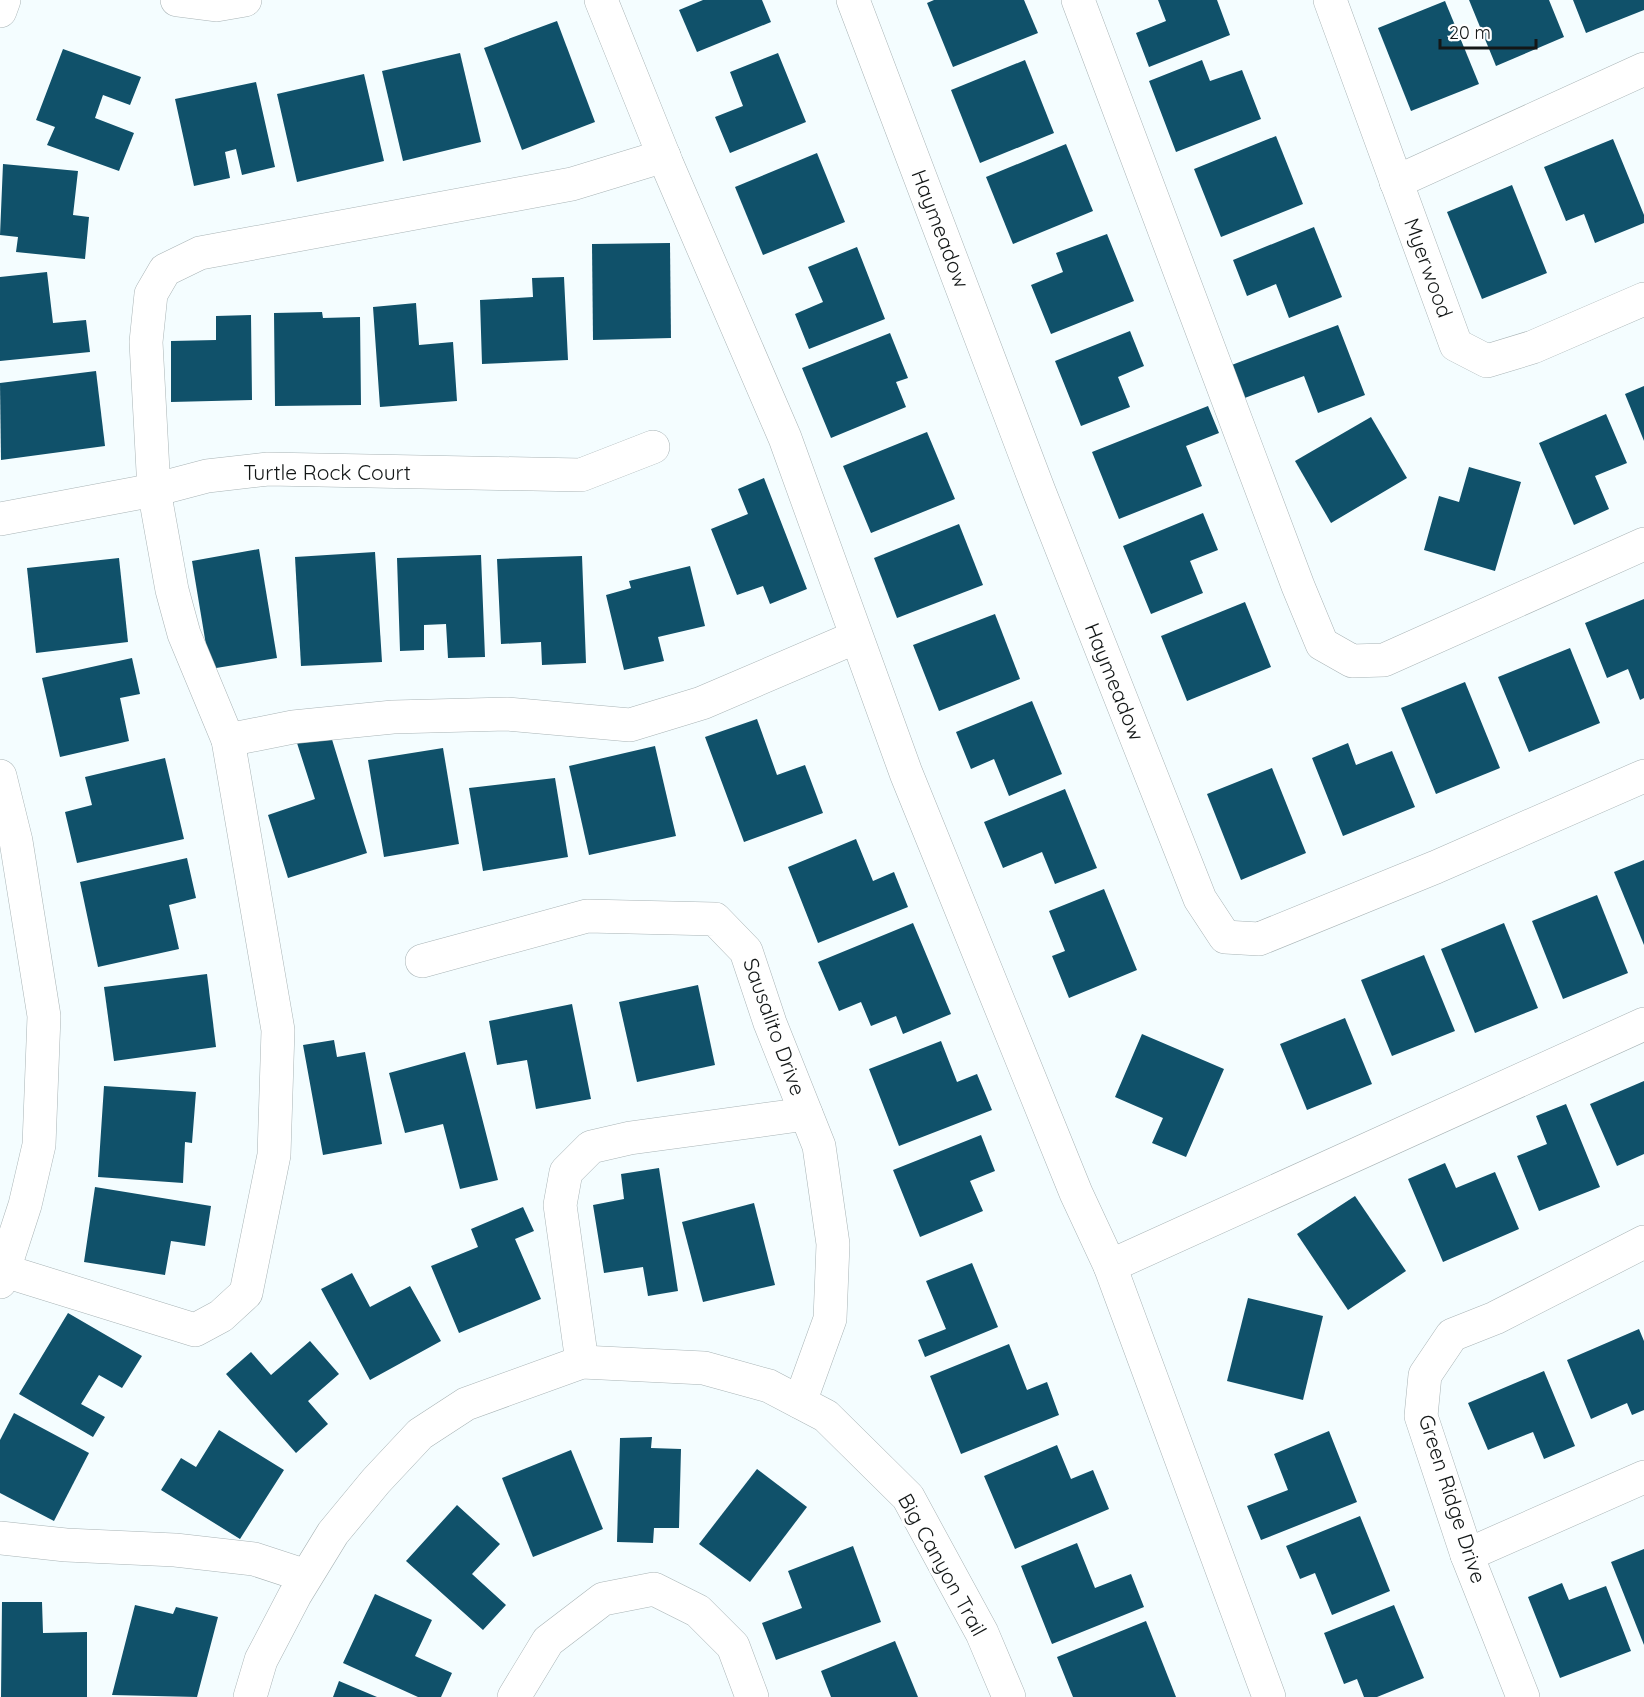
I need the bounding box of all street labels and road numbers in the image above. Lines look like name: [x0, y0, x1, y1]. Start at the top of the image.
street label: Haymeadow: [906, 166, 976, 292]
street label: Myerwood: [1399, 214, 1459, 321]
street label: Turtle Rock Court: [243, 459, 411, 485]
street label: Haymeadow: [1079, 619, 1150, 745]
street label: Sausalito Drive: [738, 954, 812, 1099]
street label: Green Ridge Drive: [1413, 1411, 1492, 1586]
street label: Big Canyon Trail: [893, 1489, 993, 1640]

